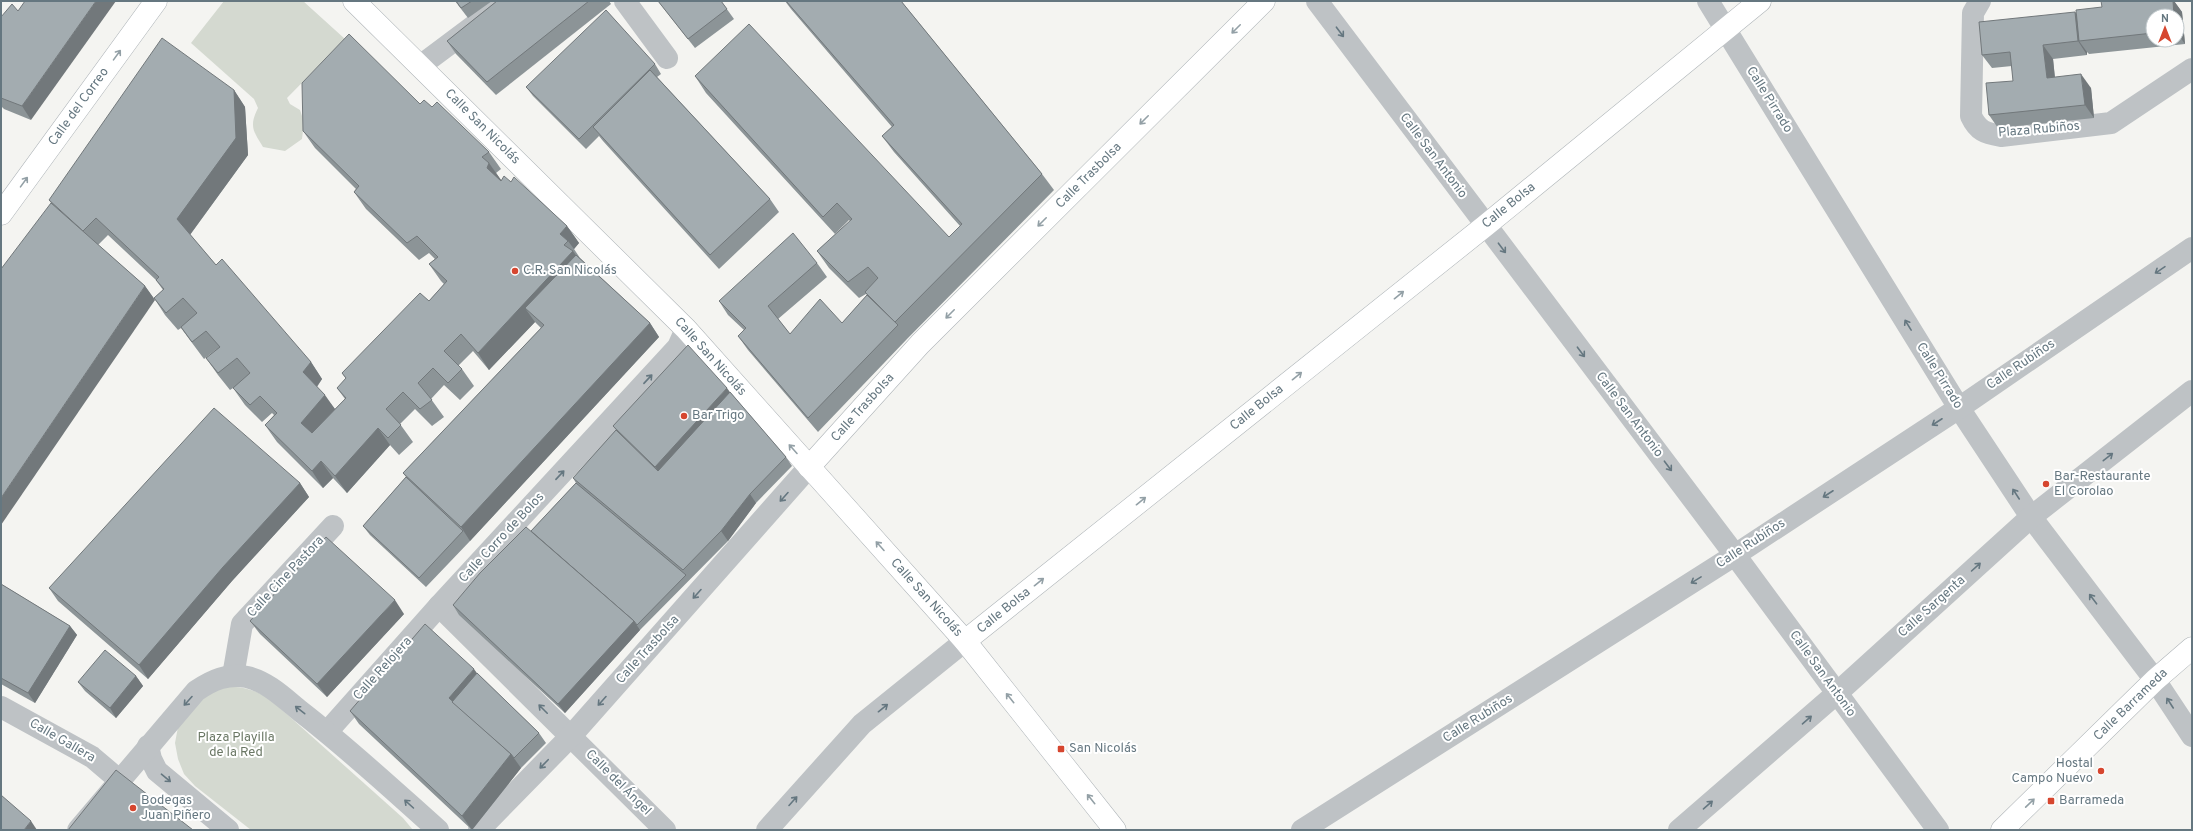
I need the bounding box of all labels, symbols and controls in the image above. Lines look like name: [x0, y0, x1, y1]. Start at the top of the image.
north arrow: [2145, 8, 2185, 48]
text: N: [2161, 12, 2169, 26]
one-way arrow: [1231, 24, 1241, 34]
one-way arrow: [1336, 27, 1345, 38]
one-way arrow: [113, 49, 121, 60]
street label: Calle Pirrado: [1742, 64, 1796, 136]
street label: Calle del Correo: [45, 65, 113, 149]
street label: Calle San Nicolás: [441, 86, 523, 168]
street label: Calle San Antonio: [1396, 110, 1470, 202]
one-way arrow: [1139, 116, 1149, 125]
street label: Plaza Rubiños: [1998, 118, 2080, 142]
street label: Calle Trasbolsa: [1053, 140, 1125, 212]
one-way arrow: [20, 177, 28, 188]
street label: Calle Bolsa: [1479, 180, 1539, 232]
one-way arrow: [1037, 217, 1047, 227]
one-way arrow: [1498, 243, 1507, 254]
place label: C.R. San Nicolás: [523, 263, 617, 279]
marker: C.R. San Nicolás: [510, 266, 520, 276]
one-way arrow: [2155, 266, 2166, 274]
one-way arrow: [1393, 290, 1404, 299]
one-way arrow: [945, 309, 955, 319]
street label: Calle San Nicolás: [671, 314, 749, 400]
one-way arrow: [1904, 319, 1912, 331]
street label: Calle Rubiños: [1984, 336, 2058, 394]
street label: Calle Pirrado: [1912, 340, 1966, 412]
one-way arrow: [1577, 346, 1585, 357]
street label: Calle San Antonio: [1592, 369, 1666, 461]
street label: Calle Trasbolsa: [828, 370, 898, 446]
one-way arrow: [1292, 372, 1303, 380]
one-way arrow: [644, 374, 653, 384]
street label: Calle Bolsa: [1227, 382, 1287, 434]
place label: Bar Trigo: [692, 408, 745, 424]
marker: Bar Trigo: [679, 411, 689, 421]
one-way arrow: [1932, 418, 1943, 426]
one-way arrow: [788, 444, 798, 454]
one-way arrow: [2102, 452, 2113, 461]
one-way arrow: [1664, 461, 1672, 472]
one-way arrow: [556, 469, 565, 480]
place label: Bar-Restaurante El Corolao: [2054, 469, 2150, 500]
marker: Bar-Restaurante El Corolao: [2041, 479, 2051, 489]
one-way arrow: [2012, 489, 2020, 500]
street label: Calle Corro de Bolos: [456, 490, 548, 586]
one-way arrow: [1823, 490, 1834, 498]
one-way arrow: [779, 491, 788, 502]
one-way arrow: [1135, 497, 1146, 505]
street label: Calle Rubiños: [1714, 516, 1788, 572]
street label: Calle Cine Pastora: [244, 533, 328, 621]
one-way arrow: [875, 541, 884, 551]
street label: Calle San Nicolás: [887, 555, 965, 641]
one-way arrow: [1971, 562, 1981, 572]
street label: Calle Sargenta: [1895, 573, 1969, 641]
one-way arrow: [1691, 576, 1702, 584]
one-way arrow: [1034, 578, 1045, 587]
street label: Calle Bolsa: [974, 585, 1034, 637]
one-way arrow: [693, 589, 702, 599]
one-way arrow: [2089, 593, 2098, 604]
street label: Calle Trasbolsa: [613, 612, 683, 688]
street label: Calle San Antonio: [1785, 628, 1859, 720]
street label: Calle Relojera: [350, 634, 416, 704]
street label: Calle Barrameda: [2091, 666, 2171, 744]
street label: Calle Rubiños: [1440, 691, 1516, 747]
one-way arrow: [1006, 692, 1014, 703]
one-way arrow: [184, 695, 193, 706]
one-way arrow: [597, 696, 606, 707]
one-way arrow: [2166, 697, 2174, 709]
one-way arrow: [877, 703, 888, 712]
one-way arrow: [538, 704, 548, 714]
one-way arrow: [294, 706, 305, 715]
one-way arrow: [1801, 715, 1812, 724]
street label: Calle Gallera: [26, 716, 98, 766]
park label: Plaza Playilla de la Red: [197, 730, 275, 761]
place label: San Nicolás: [1069, 741, 1137, 757]
marker: San Nicolás: [1056, 744, 1066, 754]
street label: Calle del Ángel: [582, 745, 656, 819]
place label: Hostal Campo Nuevo: [2012, 756, 2093, 787]
one-way arrow: [539, 759, 549, 769]
marker: Hostal Campo Nuevo: [2096, 766, 2106, 776]
one-way arrow: [161, 774, 172, 783]
place label: Bodegas Juan Piñero: [141, 793, 211, 824]
place label: Barrameda: [2059, 793, 2124, 809]
one-way arrow: [1087, 794, 1095, 805]
one-way arrow: [788, 796, 797, 806]
marker: Barrameda: [2046, 796, 2056, 806]
one-way arrow: [2025, 798, 2035, 808]
one-way arrow: [404, 799, 414, 809]
one-way arrow: [1703, 800, 1714, 809]
marker: Bodegas Juan Piñero: [128, 803, 138, 813]

